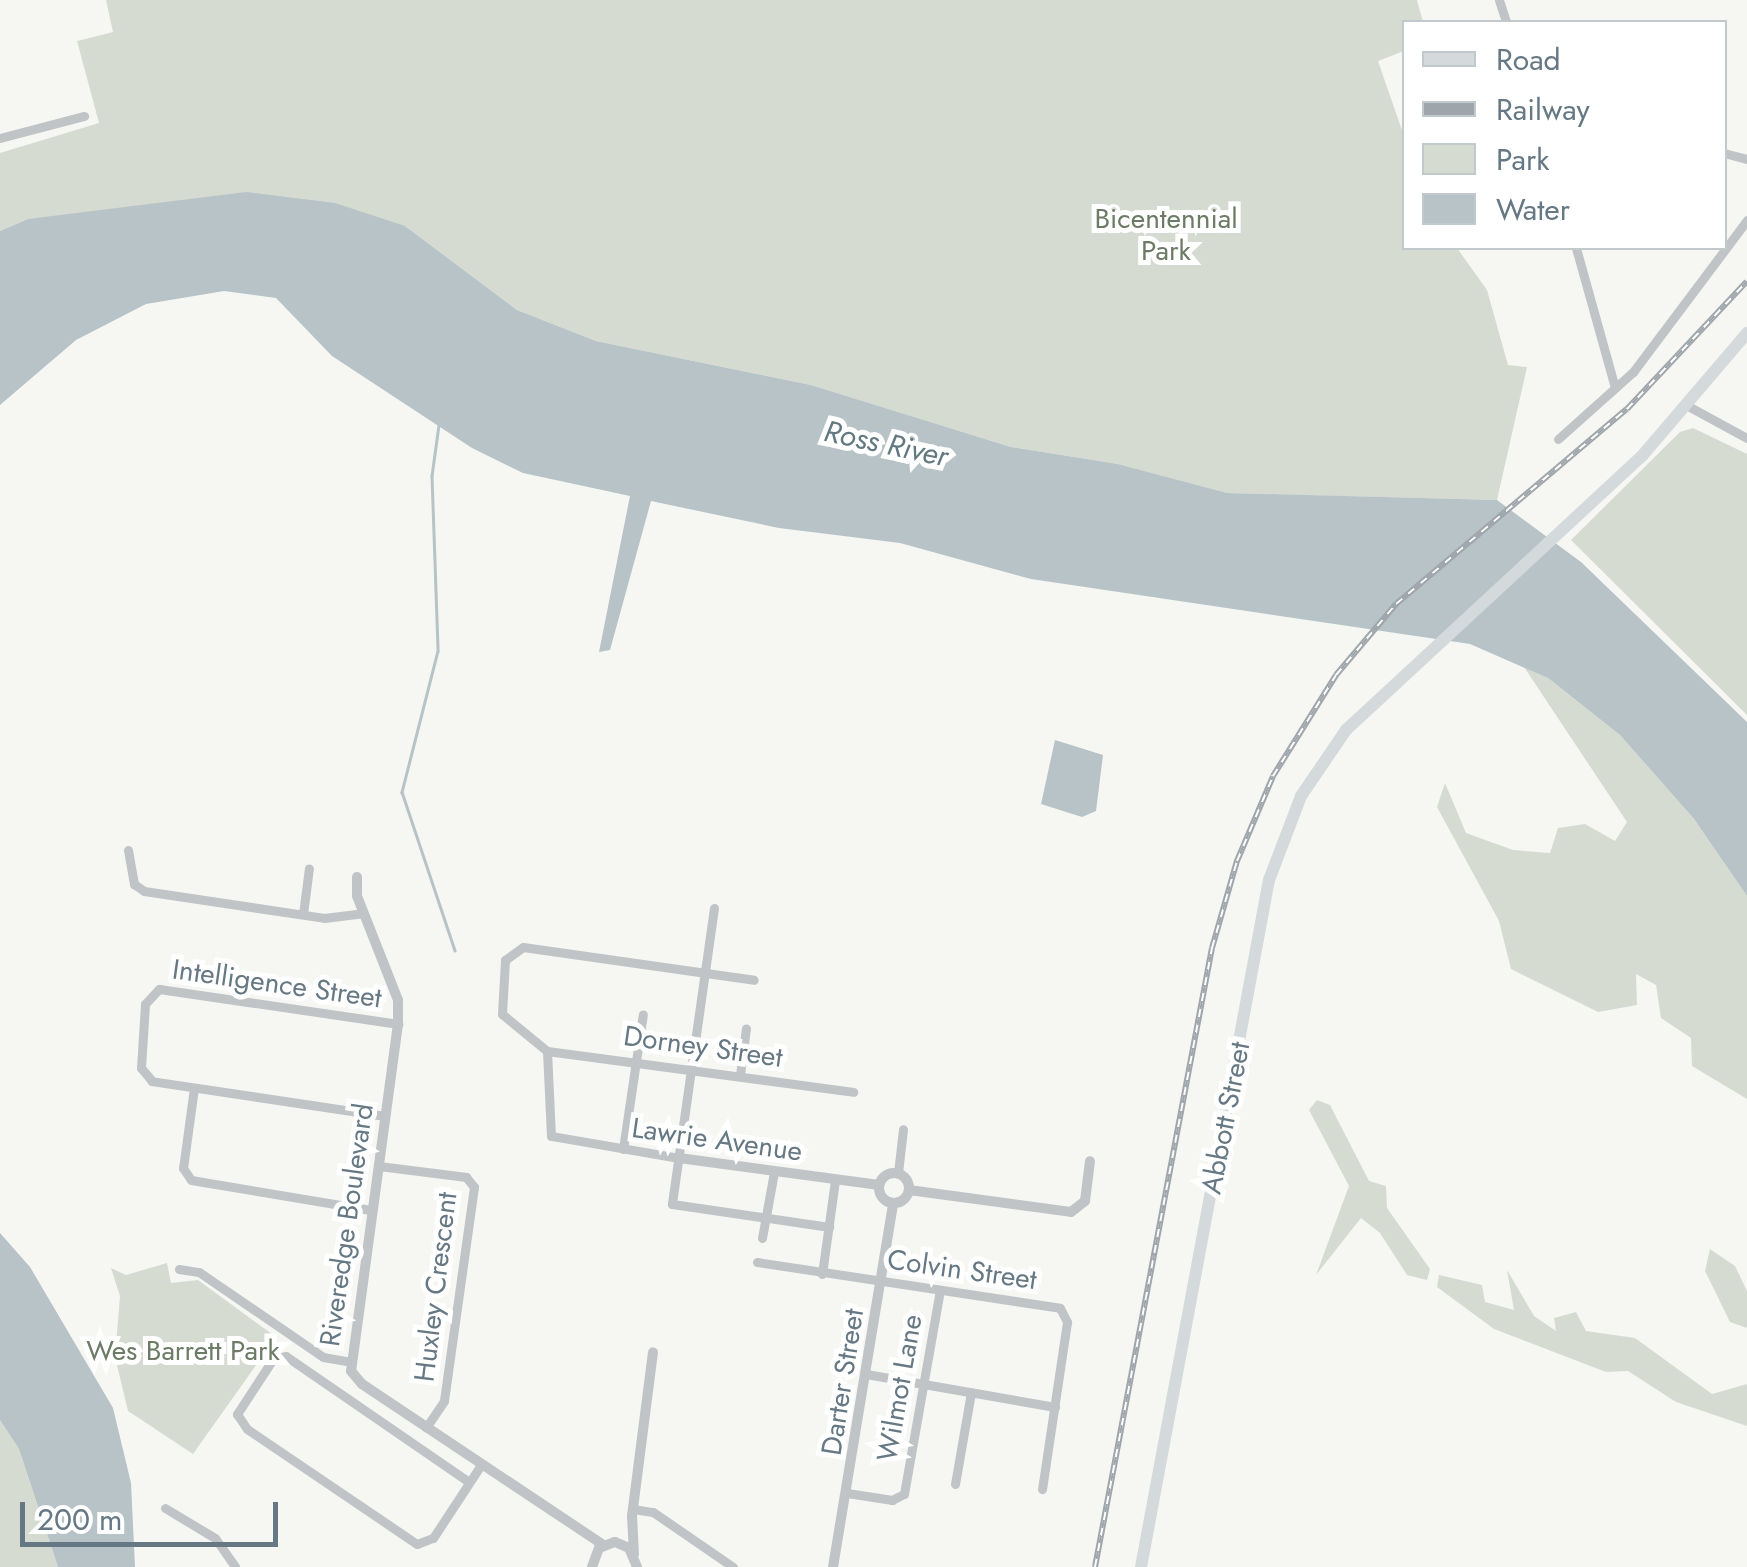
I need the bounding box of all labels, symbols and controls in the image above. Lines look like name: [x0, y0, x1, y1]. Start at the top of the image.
legend: [1402, 20, 1727, 250]
text: Road: [1496, 38, 1561, 81]
text: Railway: [1496, 88, 1590, 131]
text: Park: [1496, 138, 1549, 181]
text: Water: [1496, 188, 1570, 231]
park label: Bicentennial Park: [1094, 202, 1238, 268]
water label: Ross River: [821, 413, 951, 475]
street label: Intelligence Street: [170, 953, 384, 1015]
street label: Dorney Street: [621, 1019, 785, 1075]
street label: Abbott Street: [1195, 1039, 1257, 1197]
street label: Riveredge Boulevard: [313, 1101, 381, 1349]
street label: Lawrie Avenue: [630, 1111, 804, 1169]
street label: Huxley Crescent: [408, 1190, 464, 1384]
street label: Colvin Street: [885, 1243, 1039, 1297]
street label: Darter Street: [815, 1306, 871, 1458]
street label: Wilmot Lane: [871, 1312, 929, 1464]
park label: Wes Barrett Park: [86, 1334, 280, 1368]
scale bar: [25, 1482, 282, 1544]
text: 200 m: [37, 1498, 122, 1541]

